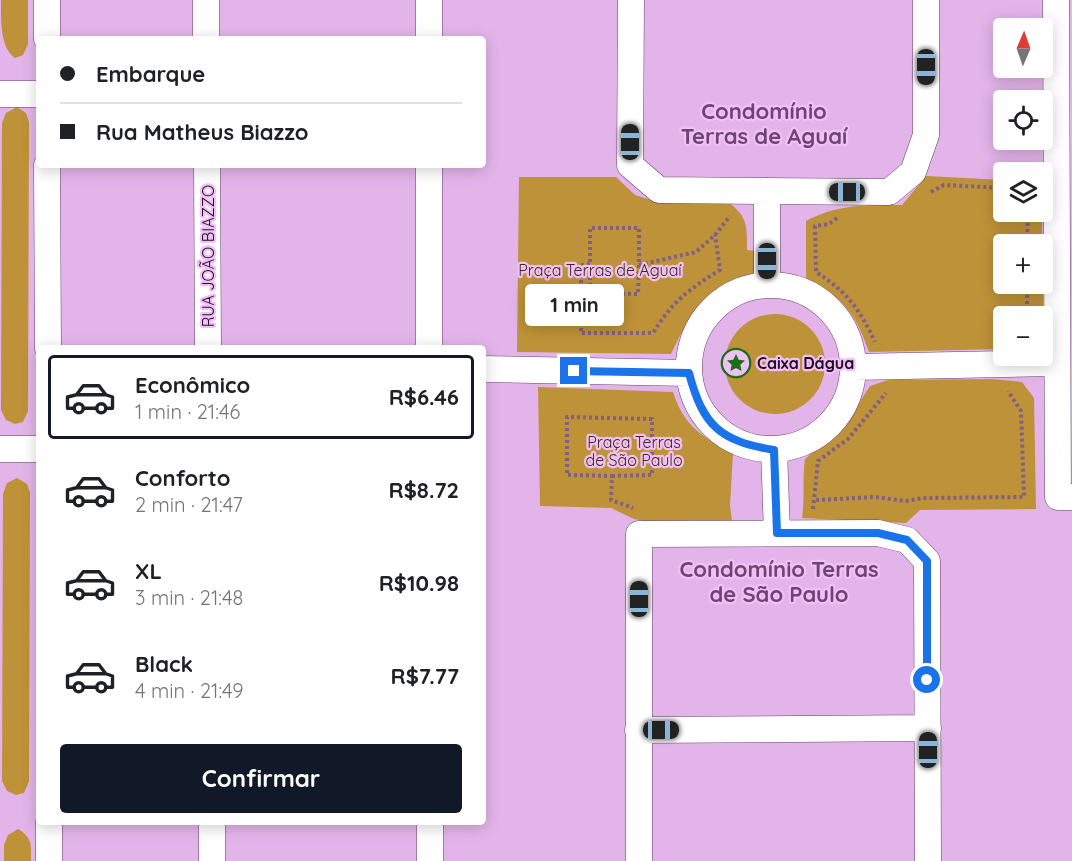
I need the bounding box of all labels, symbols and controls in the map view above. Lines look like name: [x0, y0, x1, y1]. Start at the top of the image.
north arrow: [993, 18, 1053, 78]
map controls: [993, 18, 1053, 366]
car: [917, 49, 935, 85]
text: Embarque: [96, 60, 205, 88]
button: locate: [993, 90, 1053, 150]
district label: Condomínio Terras de Aguaí: [681, 97, 848, 150]
text: Rua Matheus Biazzo: [96, 118, 308, 146]
car: [621, 124, 639, 160]
button: layers: [993, 162, 1053, 222]
car: [829, 183, 865, 201]
street label: RUA JOÃO BIAZZO: [198, 185, 218, 327]
button: +: [993, 234, 1053, 294]
car: [758, 243, 776, 279]
park label: Praça Terras de Aguaí: [518, 260, 682, 280]
callout: 1 min: [524, 284, 624, 326]
text: 1 min: [550, 292, 599, 317]
button: −: [993, 306, 1053, 366]
place icon: Caixa Dágua: [720, 347, 752, 379]
place label: Caixa Dágua: [757, 353, 854, 373]
route end: [560, 357, 587, 384]
icon: car: [63, 370, 117, 424]
text: Econômico: [135, 371, 250, 399]
text: R$6.46: [389, 383, 459, 411]
text: 1 min · 21:46: [135, 399, 240, 424]
park label: Praça Terras de São Paulo: [585, 432, 683, 470]
icon: car: [63, 463, 117, 517]
text: Conforto: [135, 464, 230, 492]
text: R$8.72: [389, 476, 459, 504]
text: 2 min · 21:47: [135, 492, 243, 517]
district label: Condomínio Terras de São Paulo: [679, 555, 879, 608]
icon: car: [63, 556, 117, 610]
text: XL: [135, 557, 162, 585]
text: R$10.98: [379, 569, 459, 597]
car: [630, 581, 648, 617]
text: 3 min · 21:48: [135, 585, 243, 610]
icon: car: [63, 649, 117, 703]
text: Black: [135, 650, 193, 678]
text: R$7.77: [391, 662, 459, 690]
route start: [913, 666, 940, 693]
text: 4 min · 21:49: [135, 678, 243, 703]
car: [643, 721, 679, 739]
car: [919, 732, 937, 768]
button: Confirmar: [60, 744, 462, 813]

